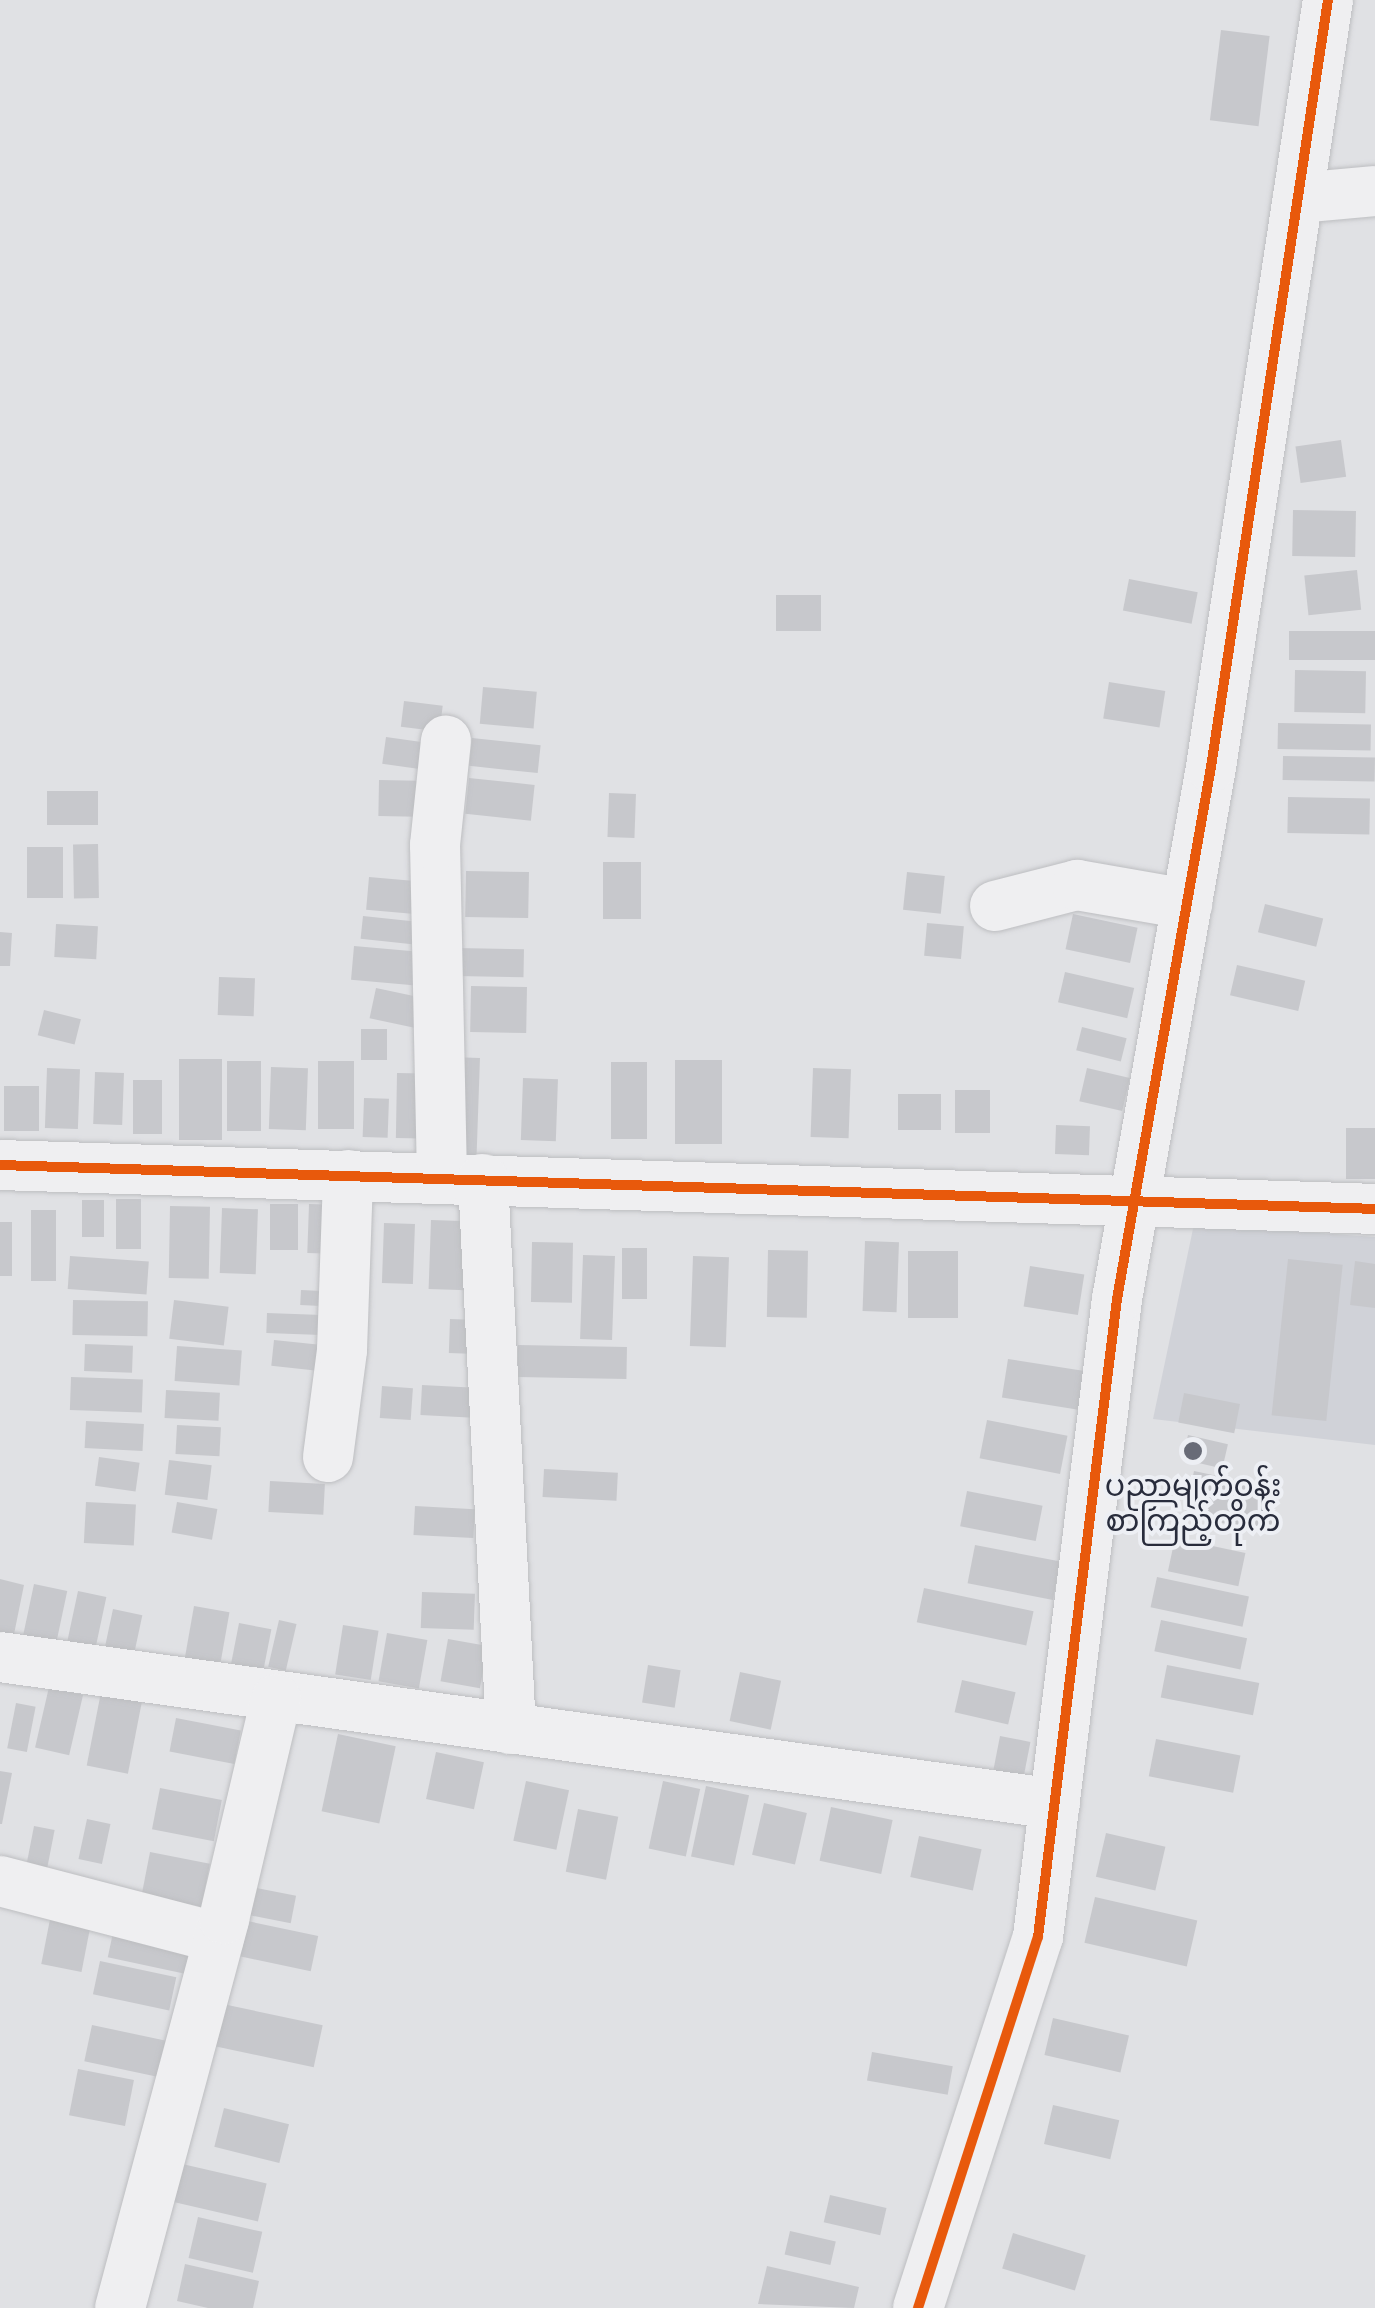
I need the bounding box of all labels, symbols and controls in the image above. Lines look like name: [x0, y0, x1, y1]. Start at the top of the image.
marker: ပညာမျက်ဝန်း စာကြည့်တိုက်: [1182, 1440, 1204, 1462]
place label: ပညာမျက်ဝန်း စာကြည့်တိုက်: [1105, 1467, 1281, 1538]

